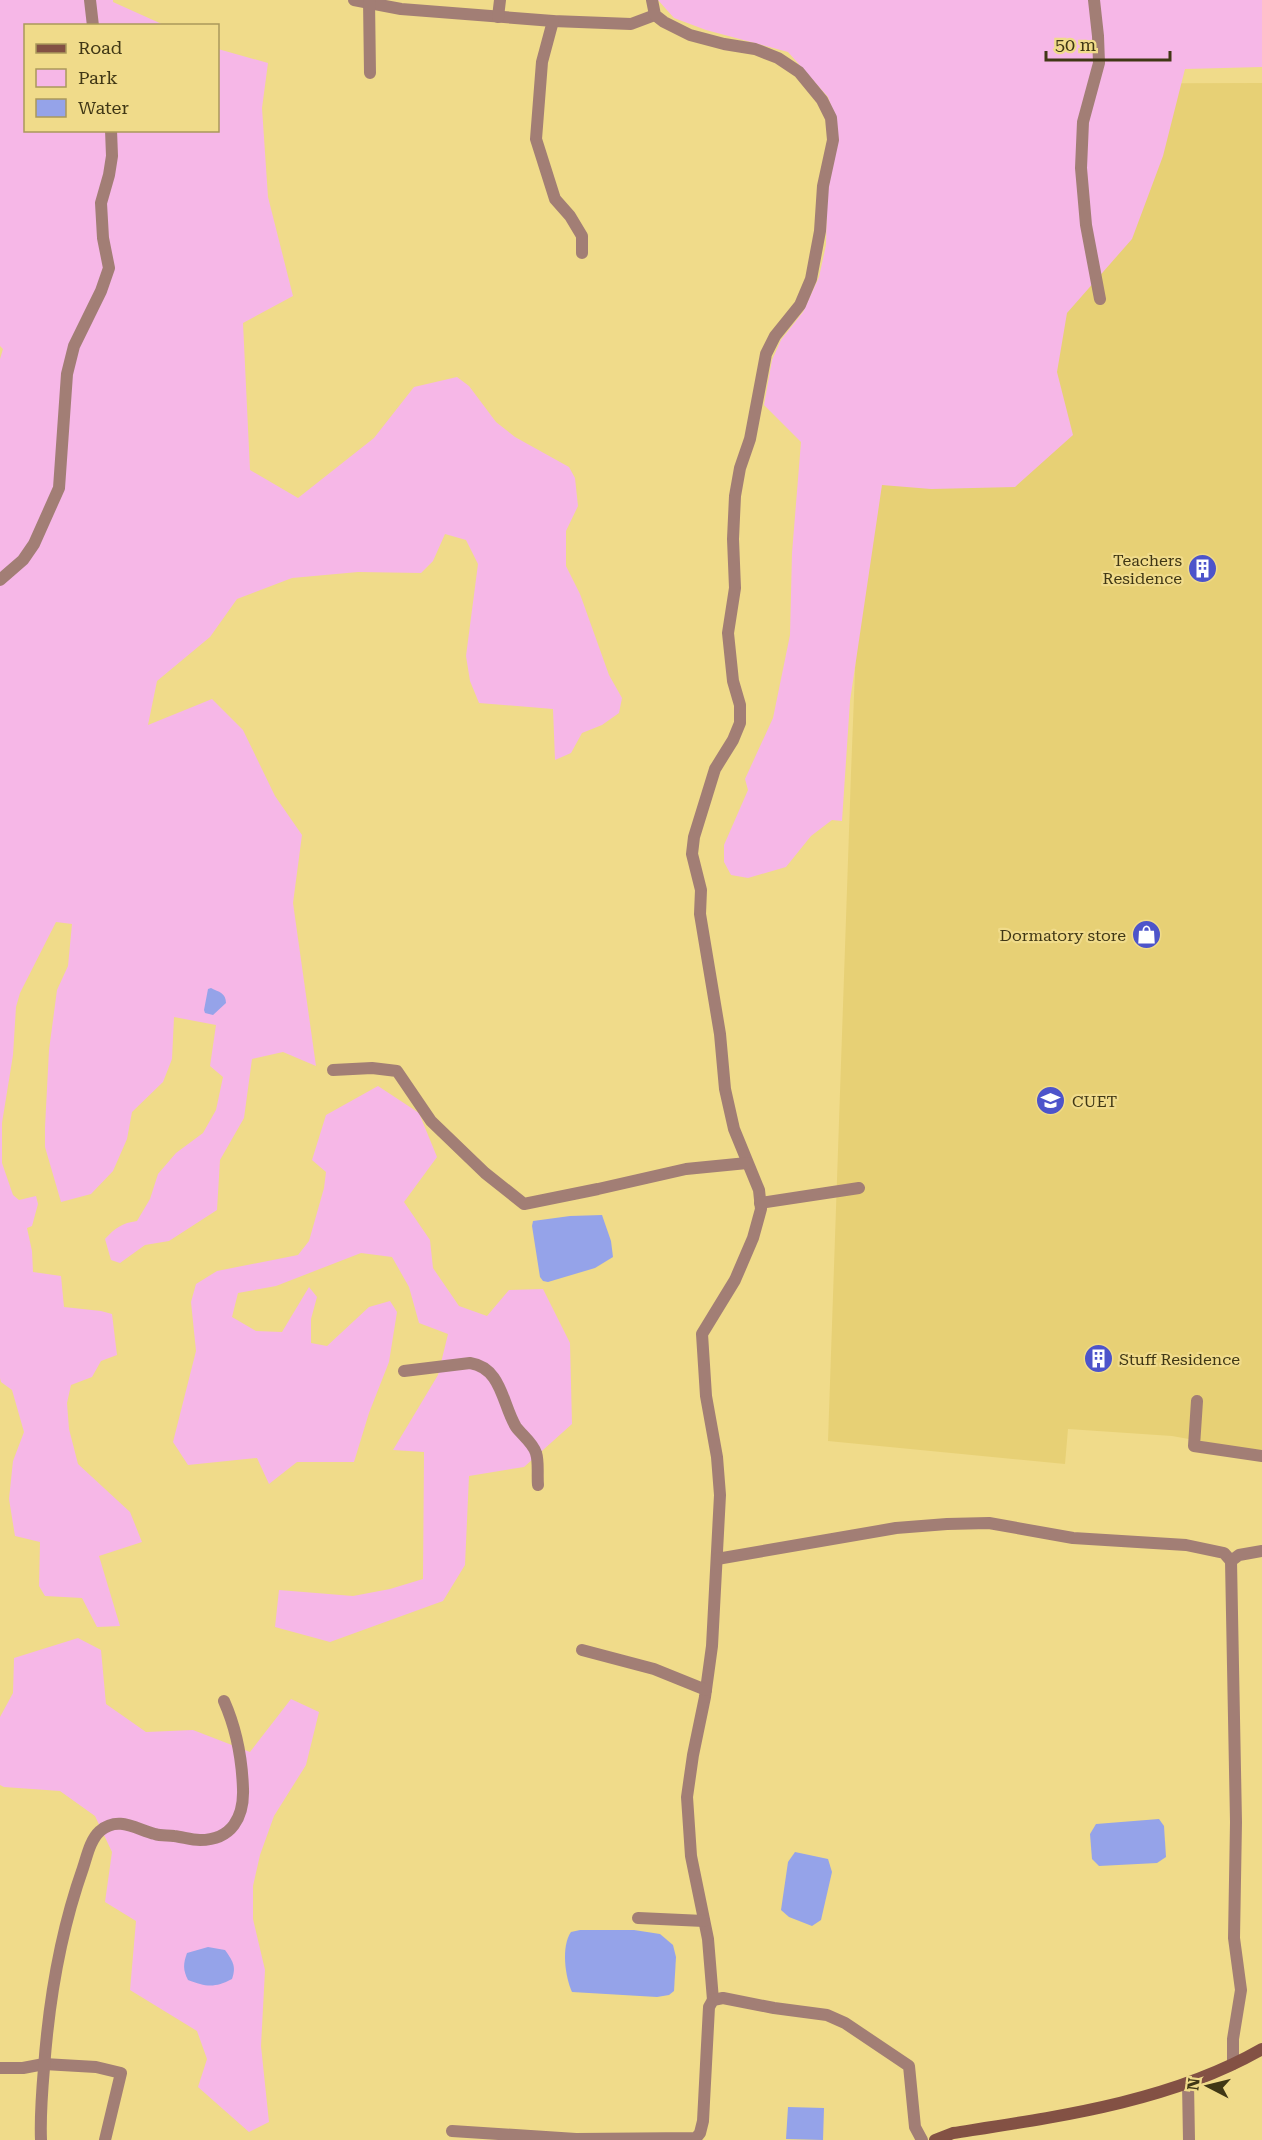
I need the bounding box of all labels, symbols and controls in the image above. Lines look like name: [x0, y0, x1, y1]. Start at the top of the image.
legend: [24, 24, 219, 132]
scale bar: [1046, 24, 1170, 62]
text: 50 m: [1055, 34, 1096, 55]
text: Road: [78, 37, 123, 58]
text: Park: [78, 67, 118, 88]
text: Water: [78, 97, 129, 118]
place label: Teachers Residence: [1103, 551, 1182, 588]
building icon: Teachers Residence: [1187, 553, 1219, 585]
shop icon: Dormatory store: [1131, 919, 1163, 951]
place label: Dormatory store: [1000, 926, 1126, 945]
school or university icon: CUET: [1035, 1085, 1067, 1117]
place label: CUET: [1072, 1092, 1117, 1111]
building icon: Stuff Residence: [1082, 1343, 1114, 1375]
place label: Stuff Residence: [1119, 1350, 1240, 1369]
north arrow: [1178, 2056, 1238, 2116]
text: N: [1183, 2077, 1204, 2092]

